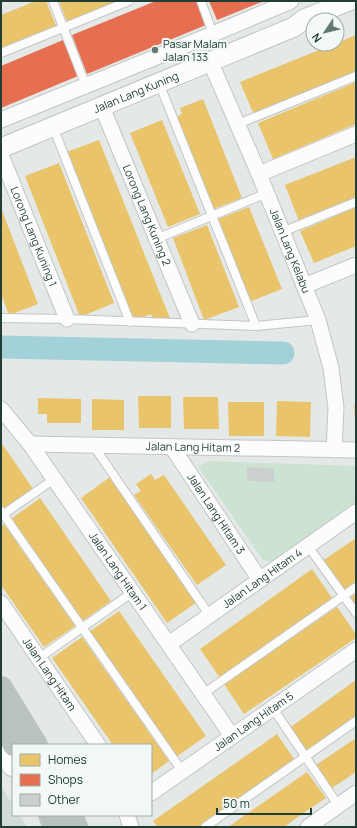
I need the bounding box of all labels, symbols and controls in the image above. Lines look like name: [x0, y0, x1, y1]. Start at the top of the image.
north arrow: [305, 12, 345, 52]
text: N: [308, 30, 325, 46]
place label: Pasar Malam Jalan 133: [163, 36, 227, 64]
marker: Pasar Malam Jalan 133: [150, 45, 160, 55]
street label: Jalan Lang Kuning: [91, 68, 180, 116]
street label: Lorong Lang Kuning 2: [120, 162, 175, 268]
street label: Lorong Lang Kuning 1: [8, 184, 61, 289]
street label: Jalan Lang Kelabu: [267, 206, 314, 295]
street label: Jalan Lang Hitam 2: [146, 438, 240, 455]
street label: Jalan Lang Hitam 3: [184, 470, 249, 557]
street label: Jalan Lang Hitam 1: [86, 529, 151, 613]
street label: Jalan Lang Hitam 4: [219, 545, 305, 611]
street label: Jalan Lang Hitam: [20, 634, 80, 713]
street label: Jalan Lang Hitam 5: [210, 688, 296, 754]
legend: [12, 744, 152, 816]
text: Homes: [48, 751, 87, 768]
text: Shops: [48, 771, 83, 788]
scale bar: [217, 790, 311, 816]
text: Other: [48, 791, 81, 808]
text: 50 m: [223, 795, 250, 812]

